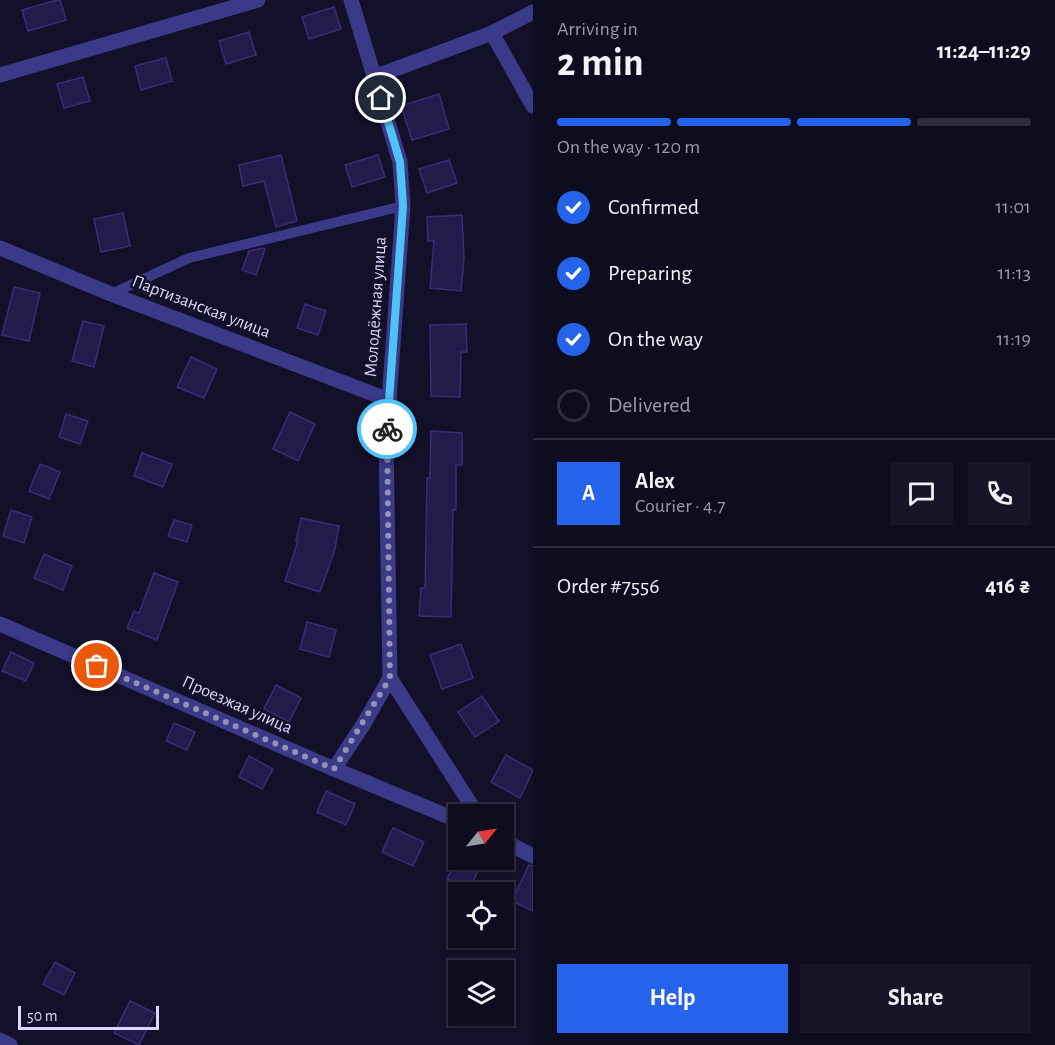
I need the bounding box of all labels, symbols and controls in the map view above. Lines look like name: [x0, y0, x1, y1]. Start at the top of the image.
text: Arriving in: [557, 19, 638, 39]
text: 11:24–11:29: [937, 40, 1031, 62]
text: 2 min: [557, 44, 644, 83]
pin: [355, 72, 406, 123]
icon: home: [364, 81, 397, 114]
text: On the way · 120 m: [557, 137, 700, 157]
icon: check: [557, 191, 590, 224]
text: Confirmed: [608, 196, 699, 218]
text: 11:01: [995, 197, 1031, 217]
street label: Молодёжная улица: [362, 236, 390, 378]
icon: check: [557, 257, 590, 290]
text: Preparing: [608, 262, 692, 284]
text: 11:13: [998, 263, 1031, 283]
street label: Партизанская улица: [129, 272, 273, 342]
icon: check: [557, 323, 590, 356]
text: On the way: [608, 328, 703, 350]
text: 11:19: [996, 329, 1031, 349]
text: Delivered: [608, 394, 691, 416]
courier: [357, 399, 417, 459]
icon: bike: [371, 413, 404, 446]
button: chat: [890, 462, 953, 525]
button: phone: [968, 462, 1031, 525]
text: Alex: [635, 470, 675, 492]
text: A: [582, 482, 595, 504]
text: Courier · 4.7: [635, 496, 726, 516]
text: Order #7556: [557, 575, 660, 597]
text: 416 ₴: [985, 575, 1031, 597]
pin: [71, 640, 122, 691]
icon: bag: [80, 649, 113, 682]
street label: Проезжая улица: [179, 673, 295, 737]
north arrow: [448, 804, 514, 870]
map controls: [448, 804, 514, 1026]
button: locate: [448, 882, 514, 948]
button: layers: [448, 960, 514, 1026]
button: Help: [557, 964, 788, 1033]
button: Share: [800, 964, 1031, 1033]
scale bar: [18, 1003, 159, 1030]
text: 50 m: [27, 1008, 58, 1024]

